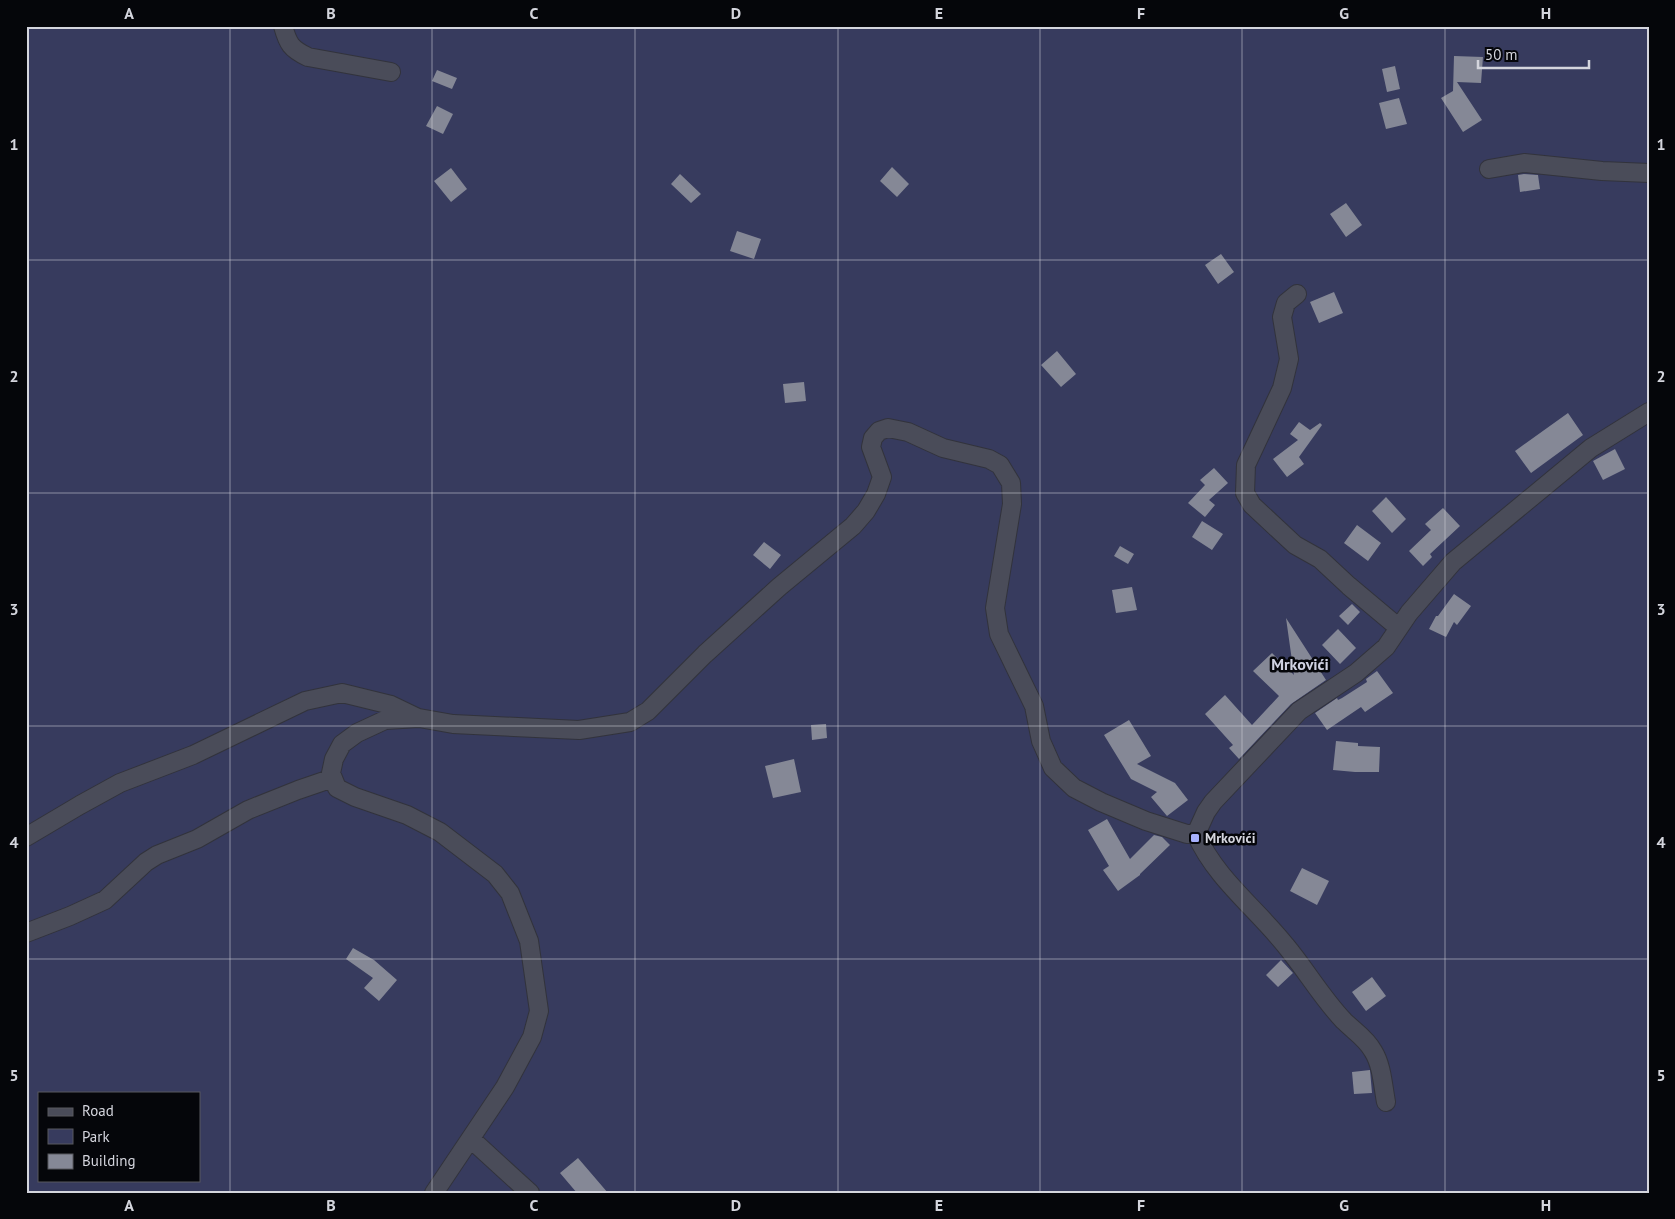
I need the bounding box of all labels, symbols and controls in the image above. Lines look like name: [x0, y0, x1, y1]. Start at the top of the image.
text: A: [124, 3, 134, 23]
text: B: [326, 3, 336, 23]
text: C: [530, 3, 539, 23]
text: D: [731, 3, 741, 23]
text: E: [935, 3, 943, 23]
text: F: [1137, 3, 1145, 23]
text: G: [1339, 3, 1349, 23]
text: H: [1541, 3, 1551, 23]
scale bar: [1478, 38, 1589, 70]
text: 50 m: [1485, 45, 1518, 64]
text: 1: [9, 134, 19, 154]
text: 1: [1656, 134, 1666, 154]
text: 2: [9, 366, 19, 386]
text: 2: [1656, 366, 1666, 386]
text: 3: [9, 599, 19, 619]
text: 3: [1656, 599, 1666, 619]
district label: Mrkovići: [1271, 654, 1329, 674]
place label: Mrkovići: [1205, 829, 1256, 847]
text: 4: [9, 832, 19, 852]
marker: Mrkovići: [1189, 832, 1201, 844]
text: 4: [1656, 832, 1666, 852]
text: 5: [9, 1065, 19, 1085]
text: 5: [1656, 1065, 1666, 1085]
legend: [38, 1092, 200, 1182]
text: Road: [82, 1101, 114, 1120]
text: Park: [82, 1127, 110, 1146]
text: Building: [82, 1151, 136, 1170]
text: A: [124, 1195, 134, 1215]
text: B: [326, 1195, 336, 1215]
text: C: [530, 1195, 539, 1215]
text: D: [731, 1195, 741, 1215]
text: E: [935, 1195, 943, 1215]
text: F: [1137, 1195, 1145, 1215]
text: G: [1339, 1195, 1349, 1215]
text: H: [1541, 1195, 1551, 1215]

